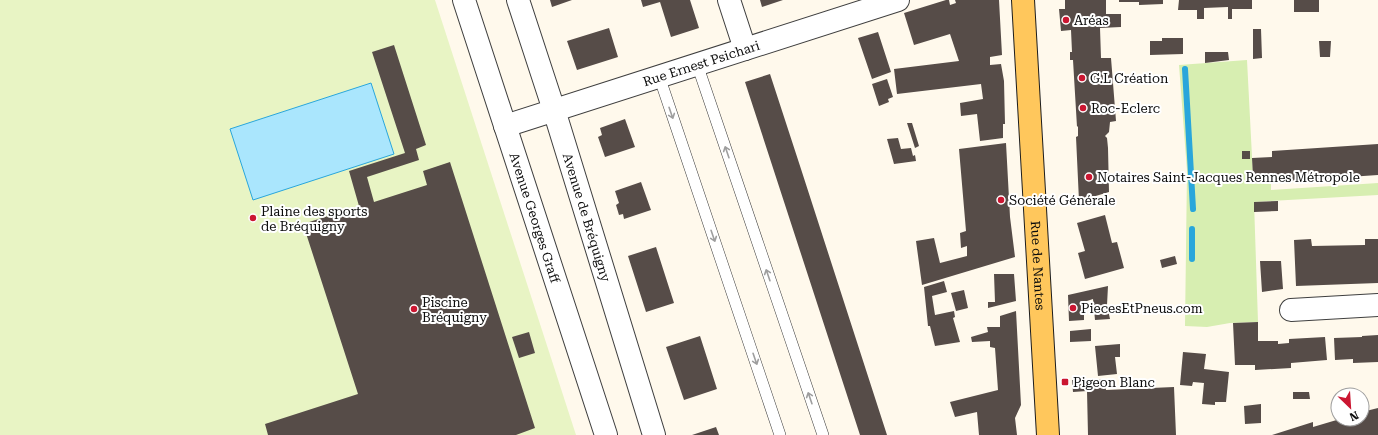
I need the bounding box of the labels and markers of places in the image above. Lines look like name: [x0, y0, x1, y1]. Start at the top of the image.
place label: Aréas: [1074, 13, 1109, 28]
marker: Aréas: [1061, 15, 1071, 25]
place label: G.L Création: [1090, 71, 1169, 86]
marker: G.L Création: [1077, 73, 1087, 83]
place label: Roc-Eclerc: [1091, 101, 1160, 116]
marker: Roc-Eclerc: [1078, 103, 1088, 113]
place label: Notaires Saint-Jacques Rennes Métropole: [1097, 170, 1360, 185]
marker: Notaires Saint-Jacques Rennes Métropole: [1084, 172, 1094, 182]
place label: Société Générale: [1009, 193, 1115, 208]
marker: Société Générale: [996, 195, 1006, 205]
place label: Plaine des sports de Bréquigny: [261, 204, 367, 234]
marker: Plaine des sports de Bréquigny: [248, 213, 258, 223]
place label: Piscine Bréquigny: [422, 295, 487, 325]
place label: PiecesEtPneus.com: [1081, 301, 1203, 316]
marker: PiecesEtPneus.com: [1068, 303, 1078, 313]
marker: Piscine Bréquigny: [409, 304, 419, 314]
place label: Pigeon Blanc: [1073, 375, 1155, 390]
marker: Pigeon Blanc: [1060, 377, 1070, 387]

